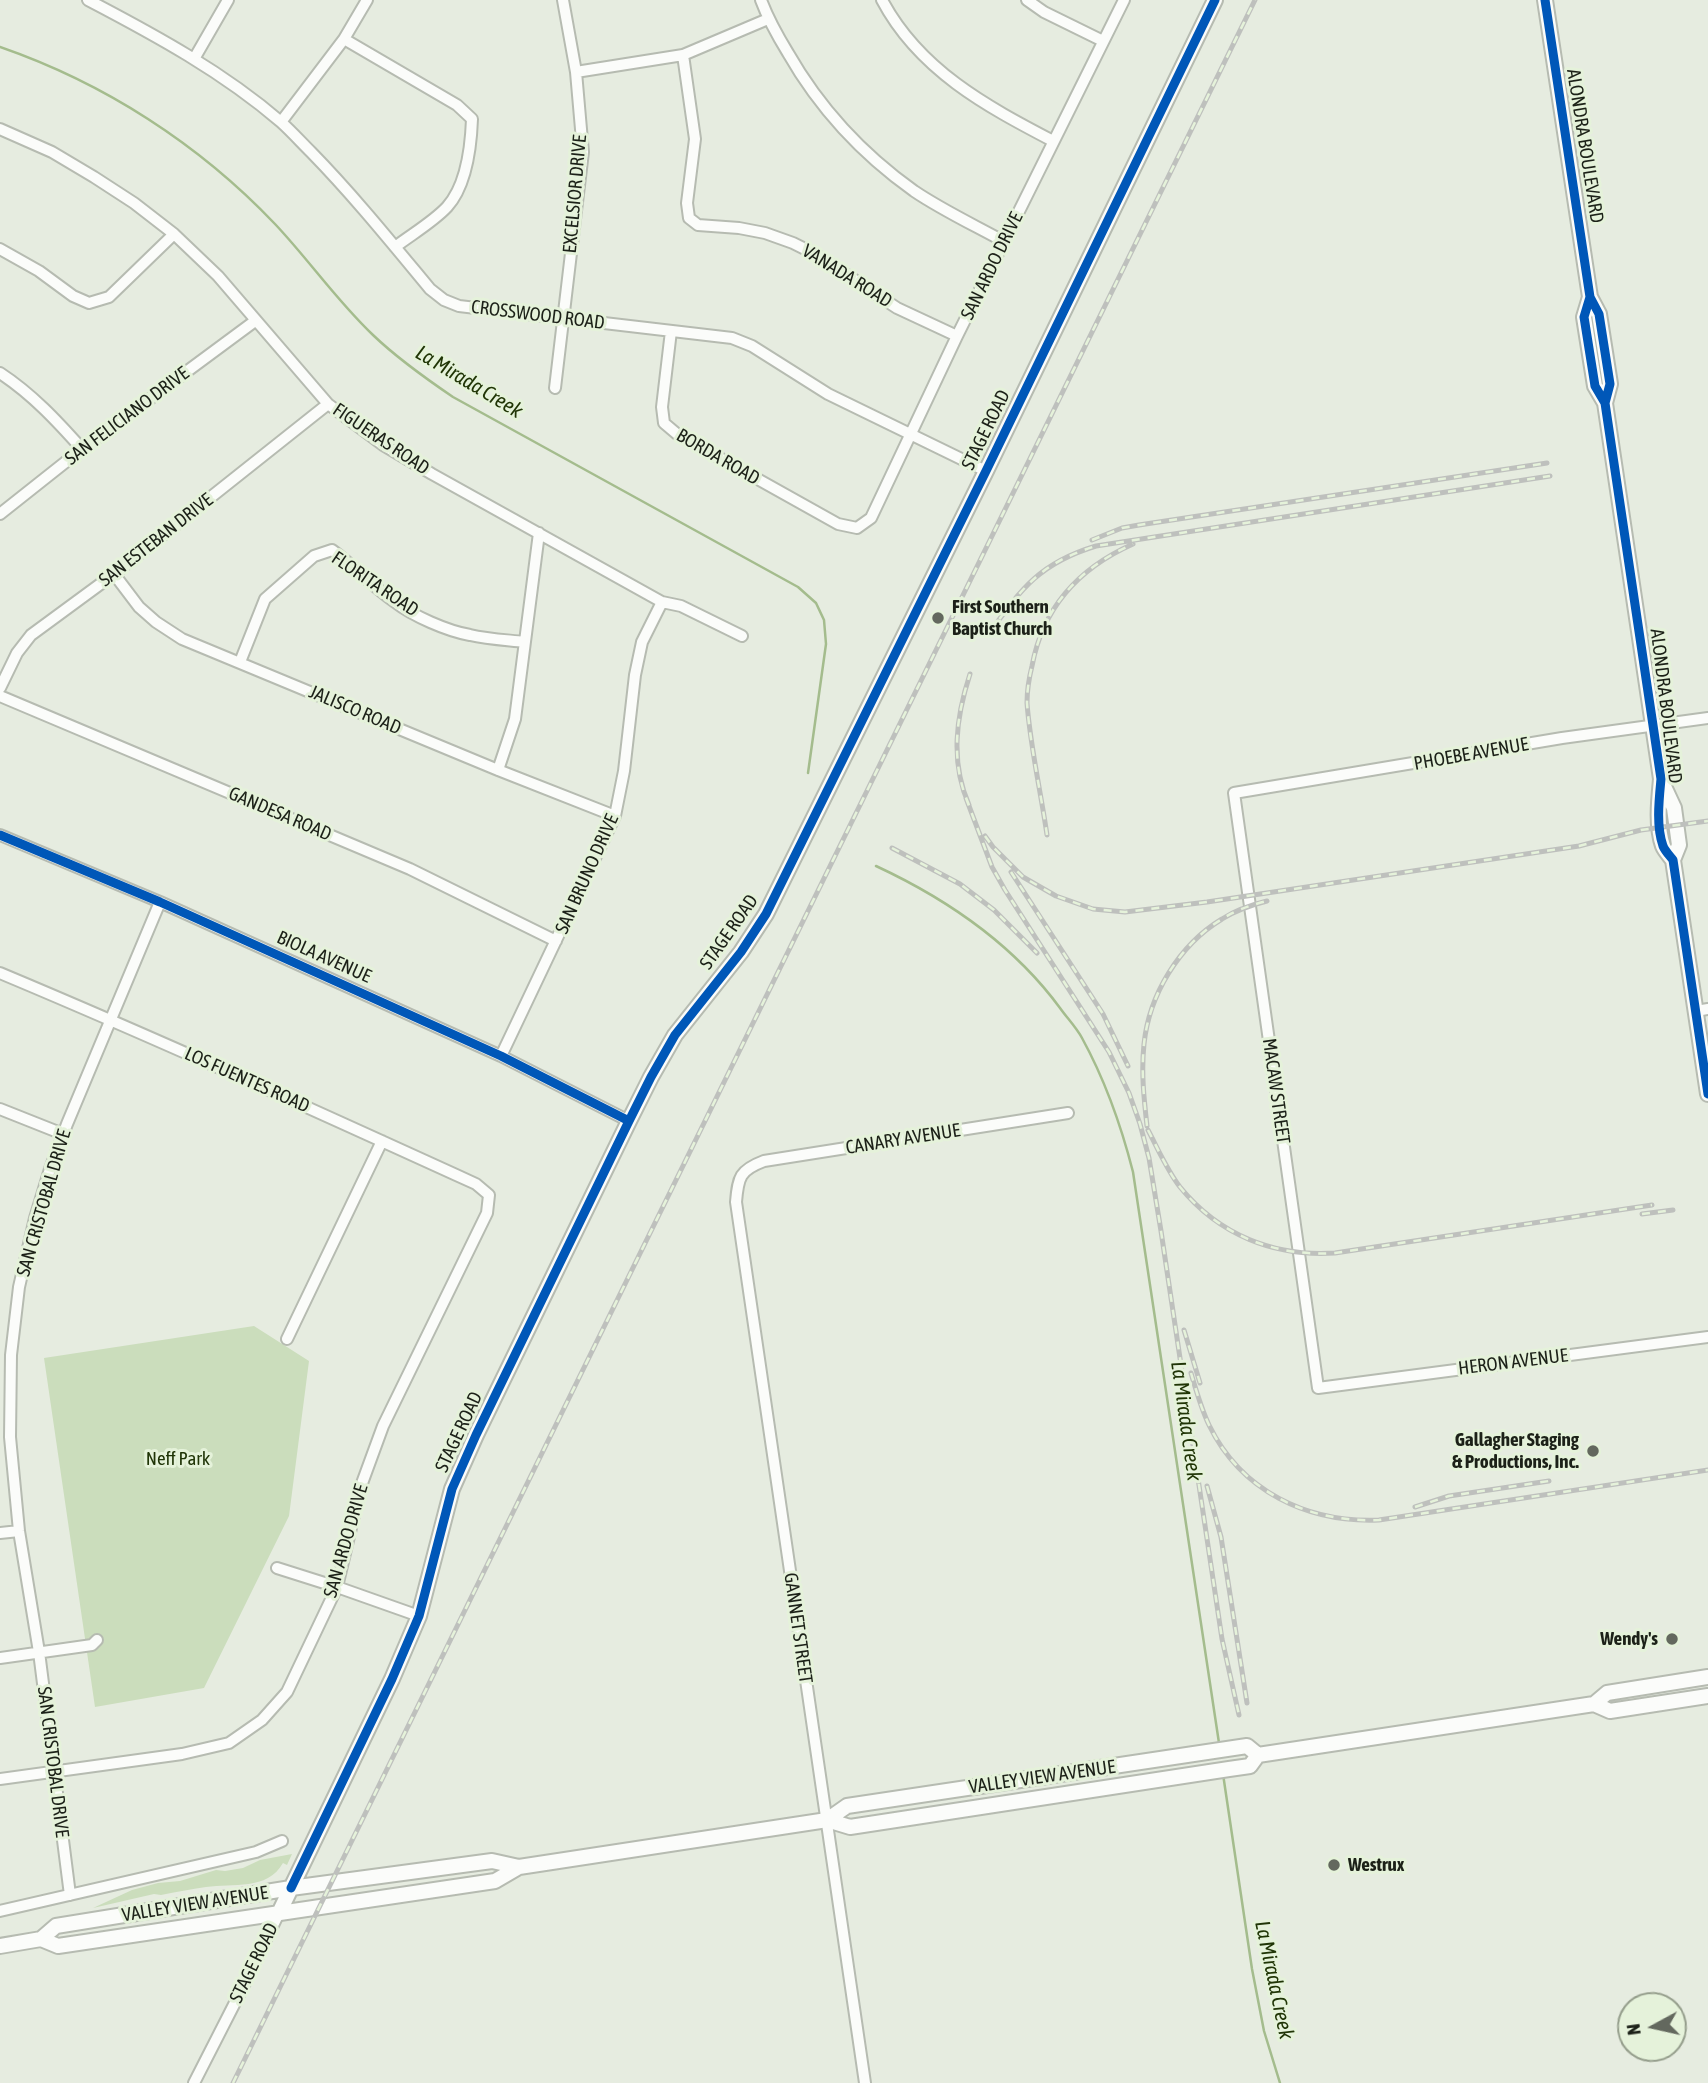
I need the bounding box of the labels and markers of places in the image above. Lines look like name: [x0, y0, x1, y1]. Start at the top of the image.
place label: First Southern Baptist Church: [952, 596, 1052, 640]
marker: First Southern Baptist Church: [930, 610, 946, 626]
place label: Gallagher Staging & Productions, Inc.: [1452, 1429, 1579, 1473]
marker: Gallagher Staging & Productions, Inc.: [1585, 1443, 1601, 1459]
place label: Wendy's: [1600, 1628, 1658, 1650]
marker: Wendy's: [1664, 1631, 1680, 1647]
place label: Westrux: [1348, 1854, 1404, 1876]
marker: Westrux: [1326, 1857, 1342, 1873]

